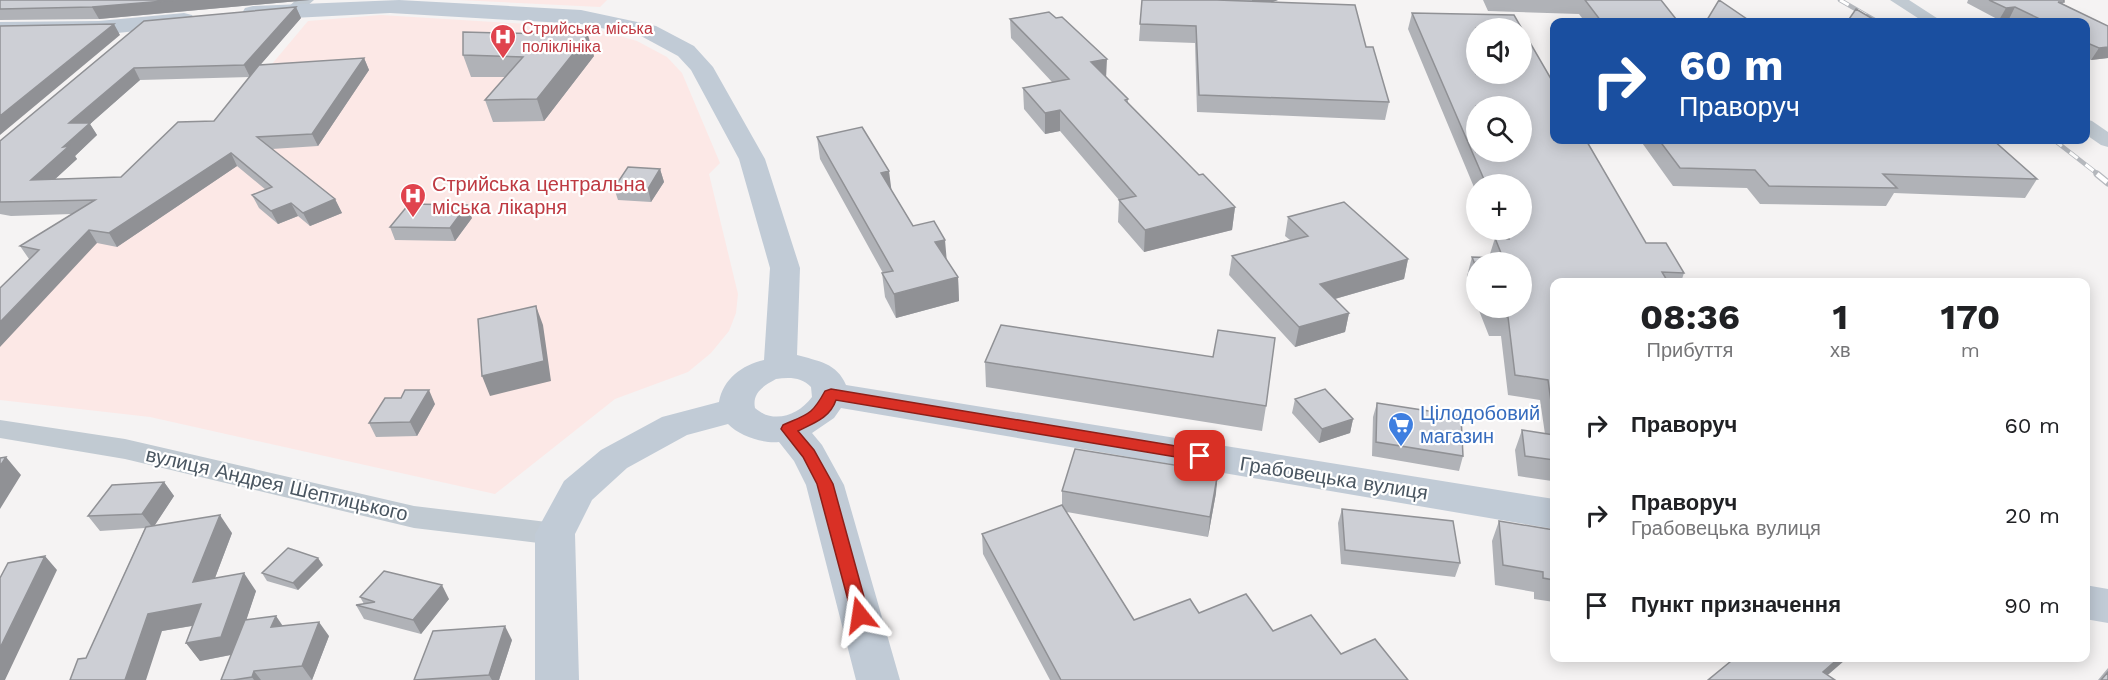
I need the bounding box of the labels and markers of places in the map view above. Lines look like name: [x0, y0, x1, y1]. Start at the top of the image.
place label: Стрийська міська поліклініка: [522, 19, 653, 56]
hospital icon: Стрийська міська поліклініка: [488, 22, 518, 60]
place label: Стрийська центральна міська лікарня: [432, 172, 647, 219]
hospital icon: Стрийська центральна міська лікарня: [398, 181, 428, 219]
place label: Цілодобовий магазин: [1420, 401, 1540, 448]
supermarket icon: Цілодобовий магазин: [1386, 410, 1416, 448]
pin: [1174, 430, 1225, 481]

